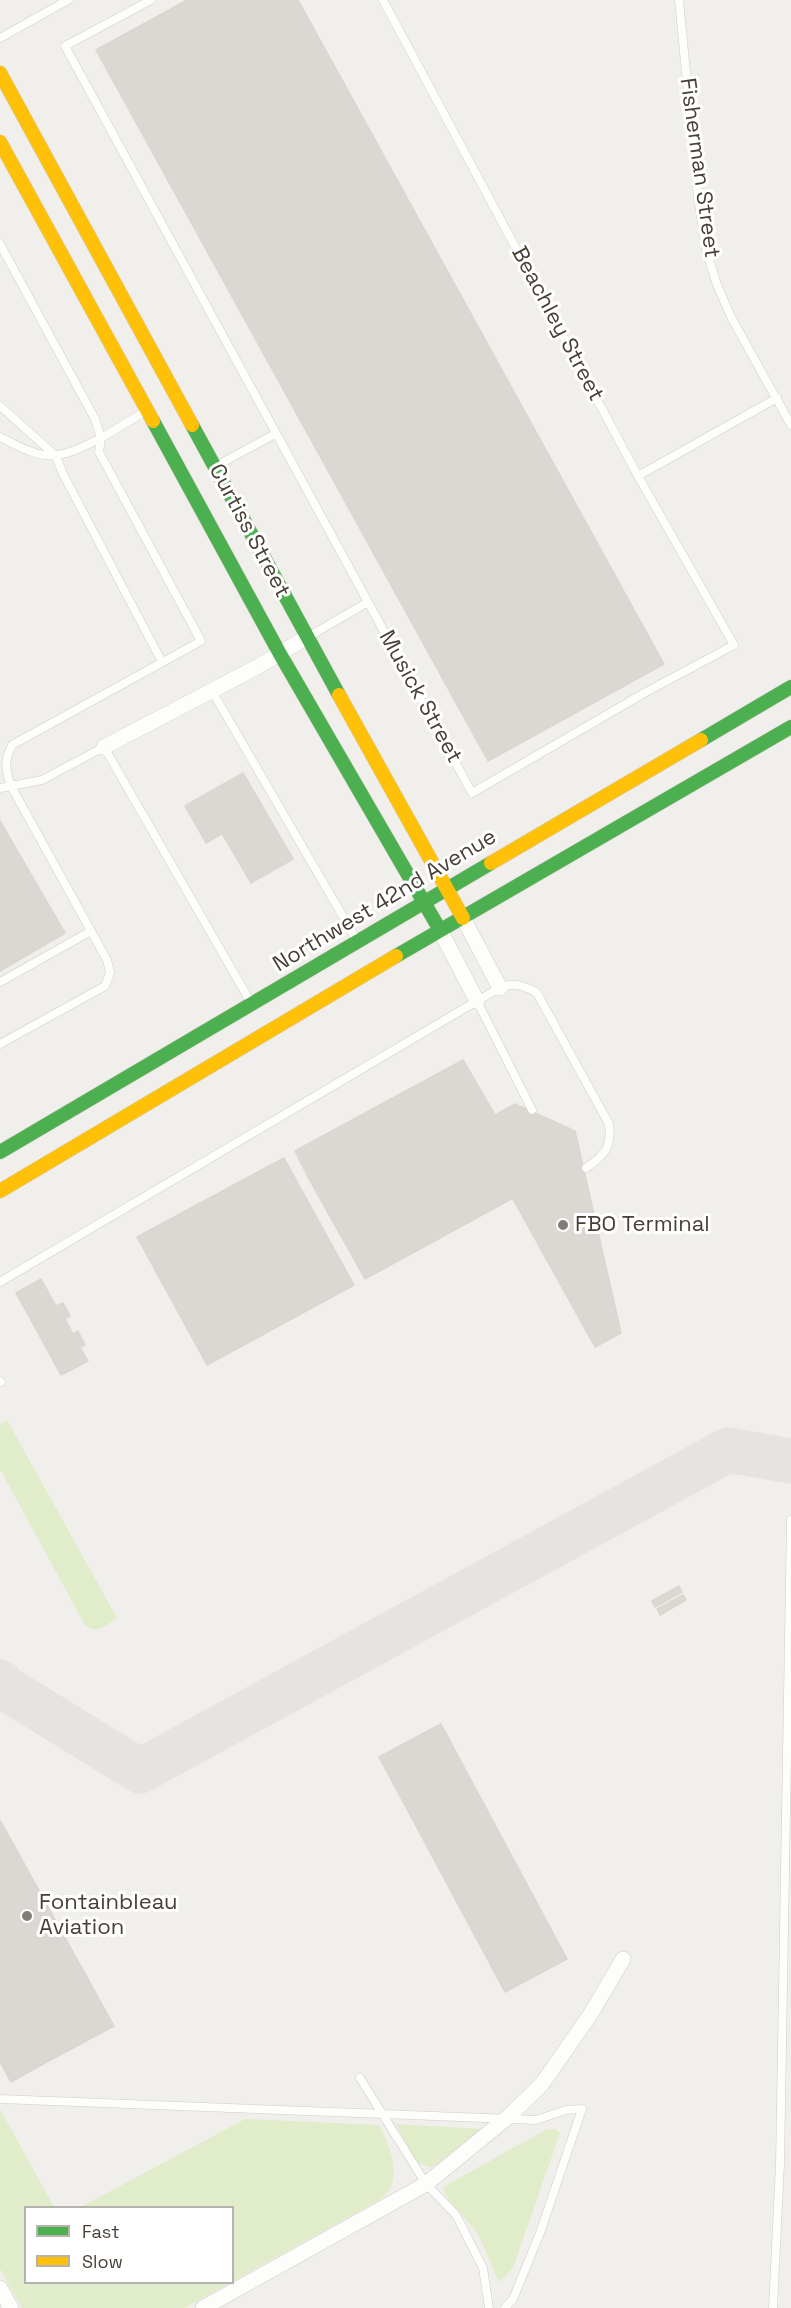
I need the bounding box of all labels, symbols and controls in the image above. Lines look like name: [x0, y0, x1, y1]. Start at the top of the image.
street label: Fisherman Street: [673, 76, 725, 260]
street label: Beachley Street: [505, 242, 609, 406]
street label: Curtiss Street: [203, 460, 295, 602]
street label: Musick Street: [373, 626, 467, 768]
street label: Northwest 42nd Avenue: [269, 824, 501, 978]
place label: FBO Terminal: [575, 1212, 710, 1238]
marker: FBO Terminal: [556, 1218, 570, 1232]
place label: Fontainbleau Aviation: [39, 1890, 178, 1942]
marker: Fontainbleau Aviation: [20, 1909, 34, 1923]
legend: [24, 2206, 234, 2284]
text: Fast: [82, 2220, 119, 2243]
text: Slow: [82, 2250, 123, 2273]

